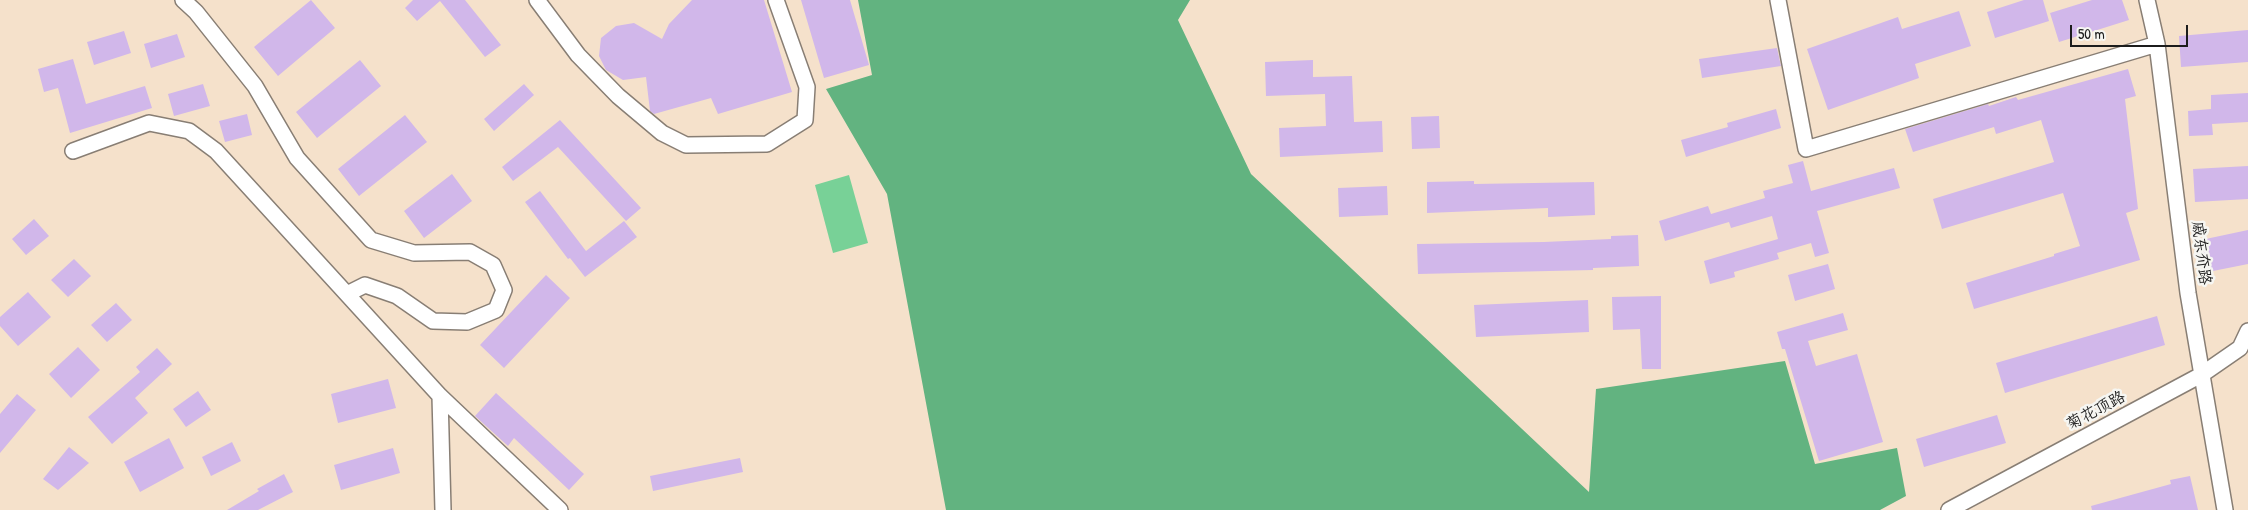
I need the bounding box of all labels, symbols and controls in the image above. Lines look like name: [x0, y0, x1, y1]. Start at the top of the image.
scale bar: [2073, 15, 2190, 47]
text: 50 m: [2078, 23, 2105, 44]
street label: 戚东夼路: [2188, 220, 2214, 286]
street label: 菊花顶路: [2063, 388, 2129, 434]

